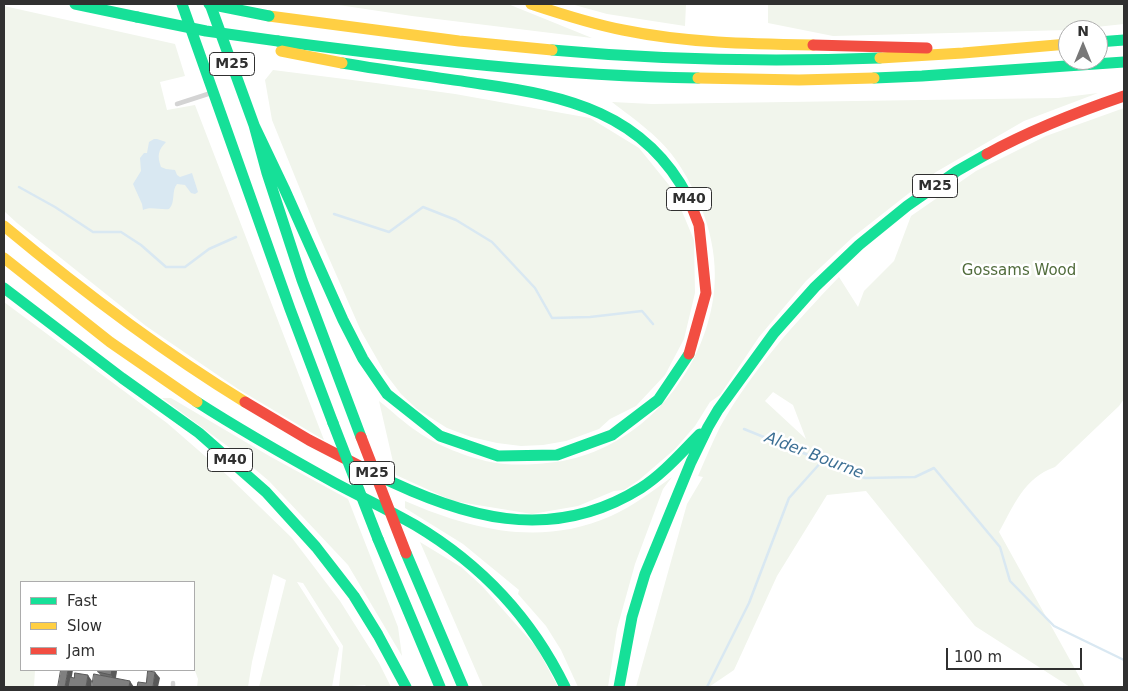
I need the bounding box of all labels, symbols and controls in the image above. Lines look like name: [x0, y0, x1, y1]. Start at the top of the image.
north arrow: [1058, 20, 1108, 70]
text: N: [1077, 23, 1089, 39]
road number: M25: [210, 52, 254, 76]
road number: M25: [912, 175, 958, 198]
road number: M40: [666, 188, 712, 210]
park label: Gossams Wood: [962, 262, 1076, 280]
water label: Alder Bourne: [762, 428, 866, 484]
road number: M40: [208, 448, 252, 472]
road number: M25: [350, 462, 394, 484]
legend: [20, 581, 195, 671]
text: Fast: [67, 592, 97, 610]
text: Slow: [67, 617, 102, 635]
scale bar: [948, 638, 1084, 670]
text: Jam: [67, 642, 95, 660]
text: 100 m: [954, 648, 1002, 666]

